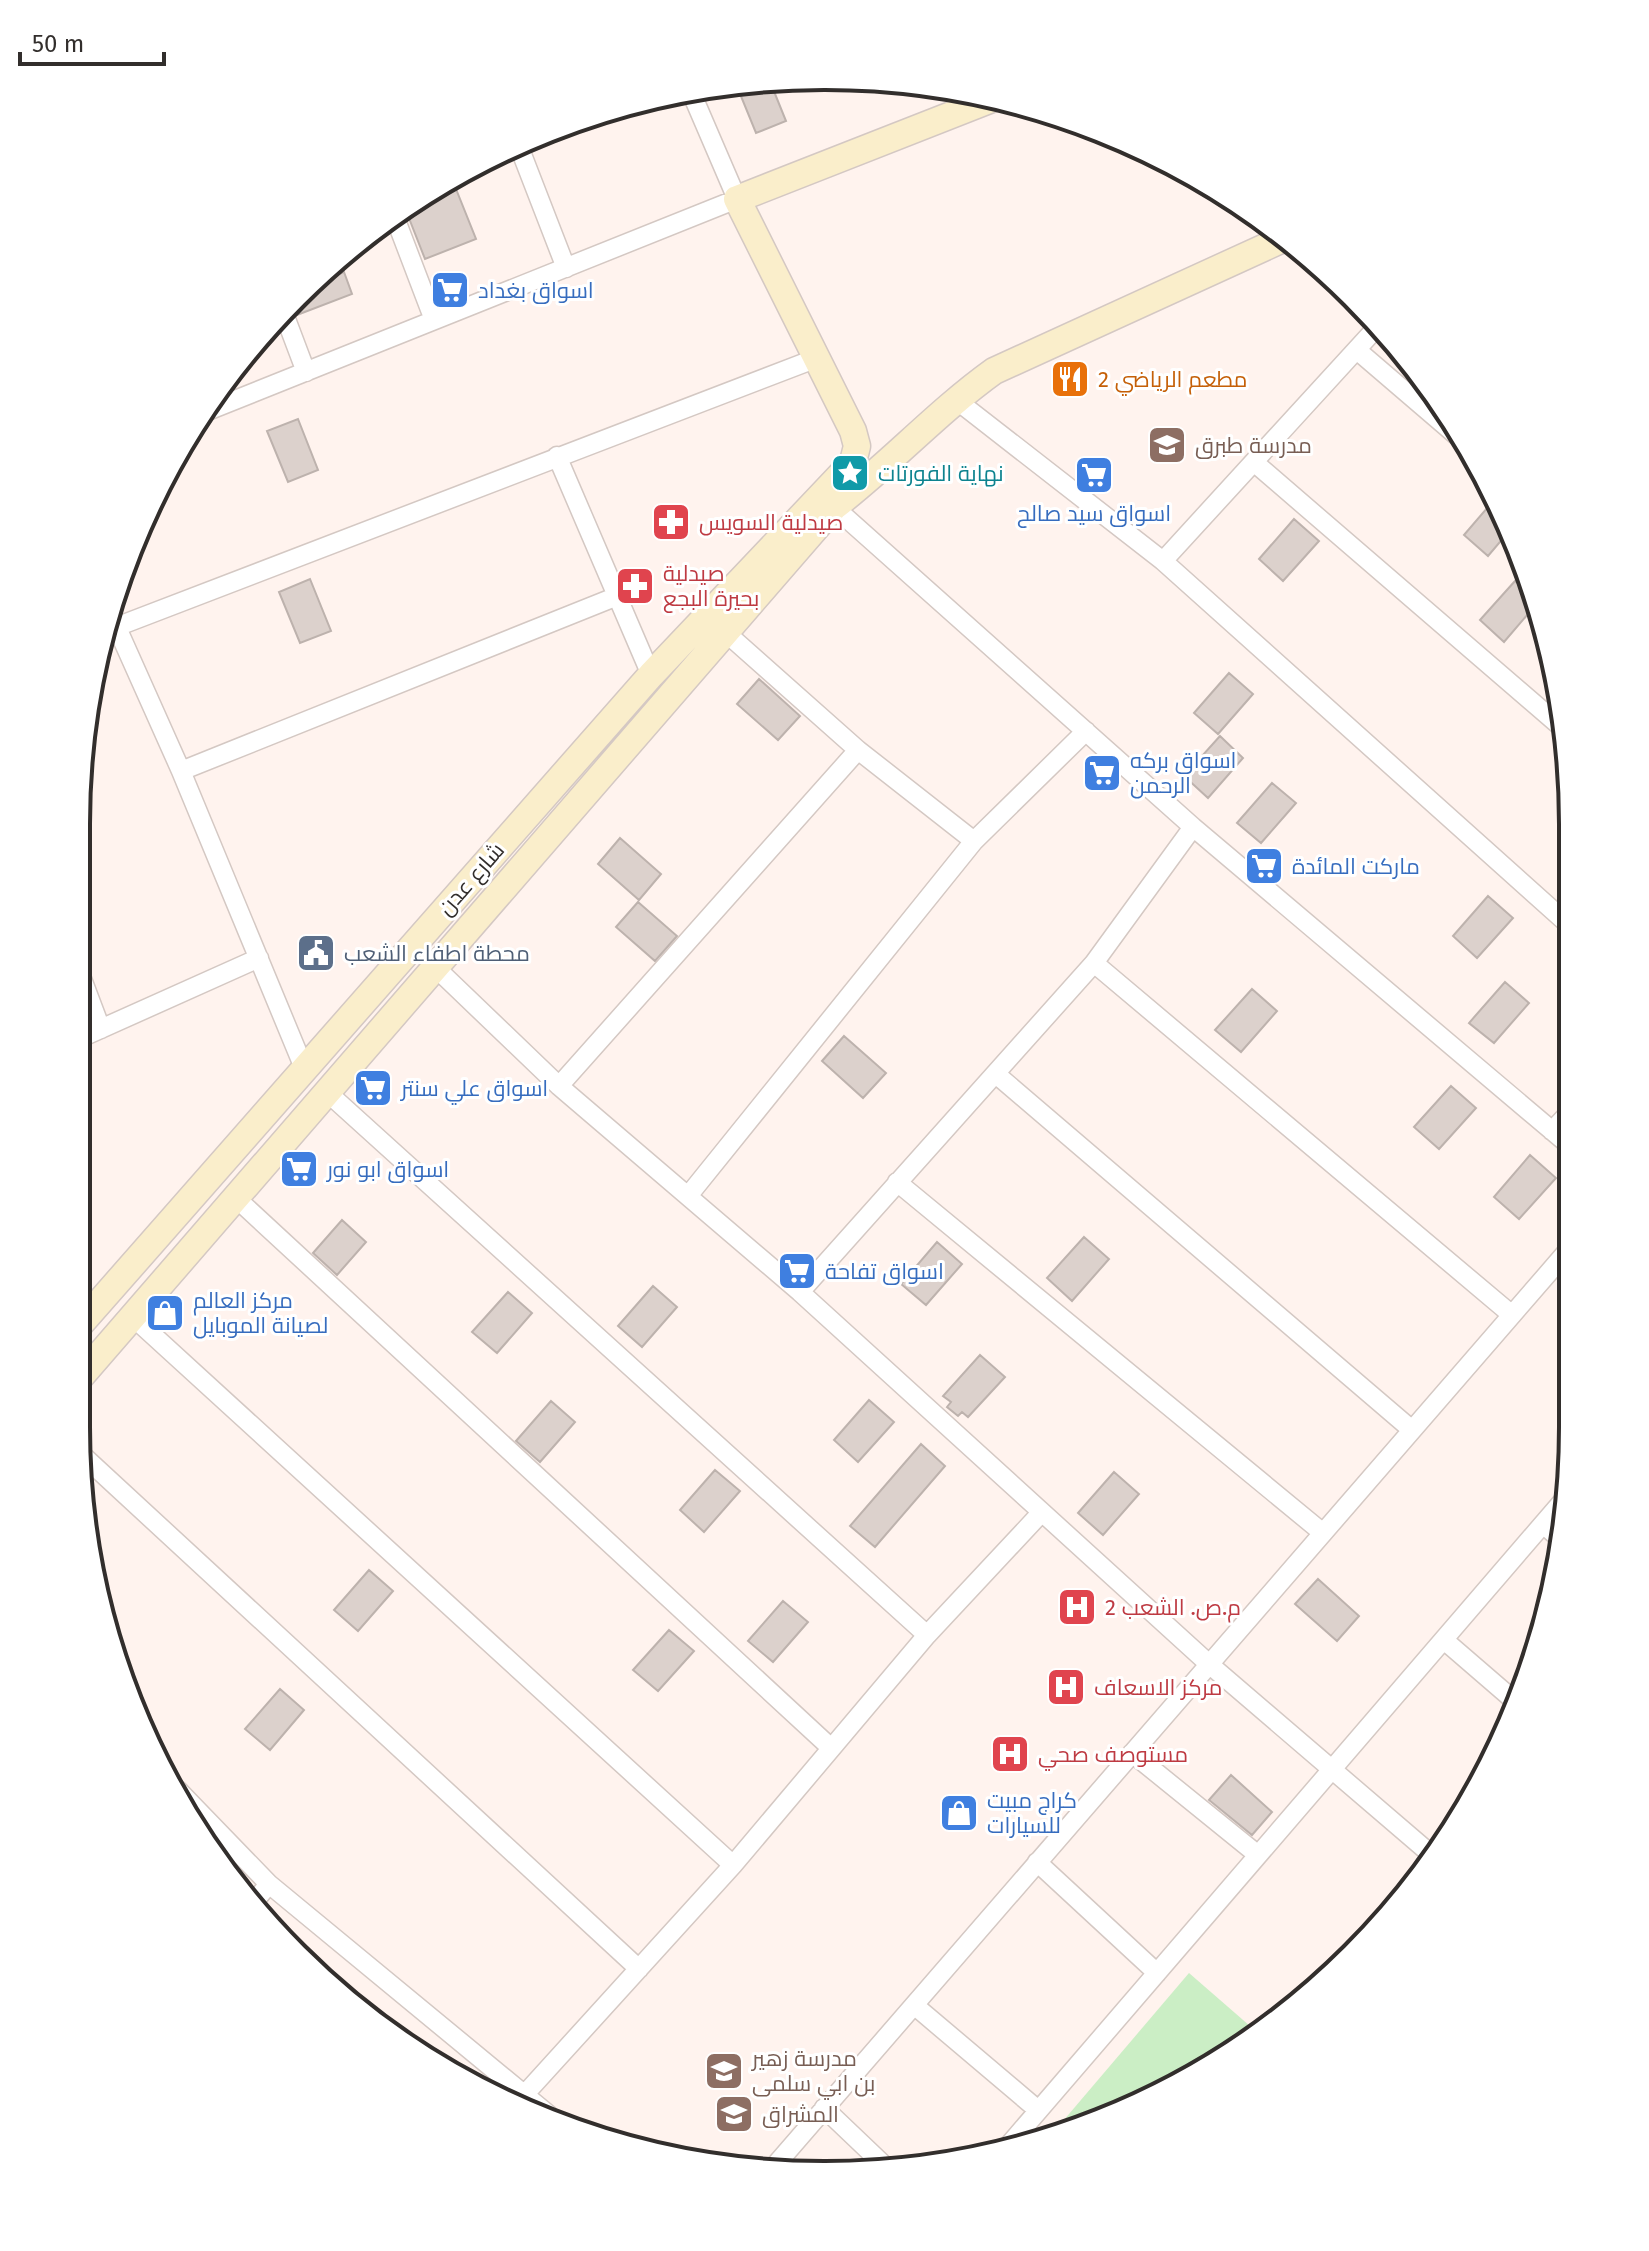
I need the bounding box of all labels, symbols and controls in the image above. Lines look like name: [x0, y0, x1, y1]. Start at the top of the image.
scale bar: [20, 16, 164, 66]
text: 50 m: [32, 30, 84, 58]
supermarket icon: اسواق بغداد: [429, 269, 471, 311]
place label: اسواق بغداد: [478, 277, 594, 304]
restaurant icon: مطعم الرياضي 2: [1049, 358, 1091, 400]
place label: مطعم الرياضي 2: [1098, 366, 1247, 396]
school or university icon: مدرسة طبرق: [1146, 424, 1188, 466]
place label: مدرسة طبرق: [1195, 432, 1312, 459]
place icon: نهاية الفورتات: [829, 452, 871, 494]
supermarket icon: اسواق سيد صالح: [1073, 454, 1115, 496]
place label: نهاية الفورتات: [878, 460, 1004, 487]
place label: اسواق سيد صالح: [1017, 500, 1171, 528]
pharmacy icon: صيدلية السويس: [650, 501, 692, 543]
place label: صيدلية السويس: [699, 509, 843, 536]
place label: صيدلية بحيرة البجع: [663, 560, 759, 613]
pharmacy icon: صيدلية بحيرة البجع: [614, 565, 656, 607]
place label: اسواق بركه الرحمن: [1130, 747, 1237, 799]
supermarket icon: اسواق بركه الرحمن: [1081, 752, 1123, 794]
street label: شارع عدن: [432, 837, 511, 922]
supermarket icon: ماركت المائدة: [1243, 845, 1285, 887]
place label: ماركت المائدة: [1292, 853, 1420, 880]
public building icon: محطة اطفاء الشعب: [295, 932, 337, 974]
place label: محطة اطفاء الشعب: [344, 940, 530, 967]
supermarket icon: اسواق علي سنتر: [352, 1067, 394, 1109]
place label: اسواق علي سنتر: [399, 1075, 548, 1105]
supermarket icon: اسواق ابو نور: [278, 1148, 320, 1190]
place label: اسواق ابو نور: [325, 1156, 449, 1183]
supermarket icon: اسواق تفاحة: [776, 1250, 818, 1292]
place label: اسواق تفاحة: [825, 1258, 944, 1285]
place label: مركز العالم لصيانة الموبايل: [193, 1287, 328, 1339]
shop icon: مركز العالم لصيانة الموبايل: [144, 1292, 186, 1334]
hospital icon: م.ص. الشعب 2: [1056, 1586, 1098, 1628]
place label: م.ص. الشعب 2: [1105, 1594, 1241, 1623]
hospital icon: مركز الاسعاف: [1045, 1666, 1087, 1708]
place label: مركز الاسعاف: [1094, 1674, 1222, 1701]
hospital icon: مستوصف صحي: [989, 1733, 1031, 1775]
place label: مستوصف صحي: [1038, 1741, 1188, 1771]
place label: كراج مبيت للسيارات: [987, 1787, 1077, 1839]
shop icon: كراج مبيت للسيارات: [938, 1792, 980, 1834]
place label: مدرسة زهير بن ابي سلمى: [750, 2045, 875, 2100]
school or university icon: مدرسة زهير بن ابي سلمى: [703, 2050, 745, 2092]
school or university icon: المشراق: [713, 2093, 755, 2135]
place label: المشراق: [762, 2101, 839, 2128]

